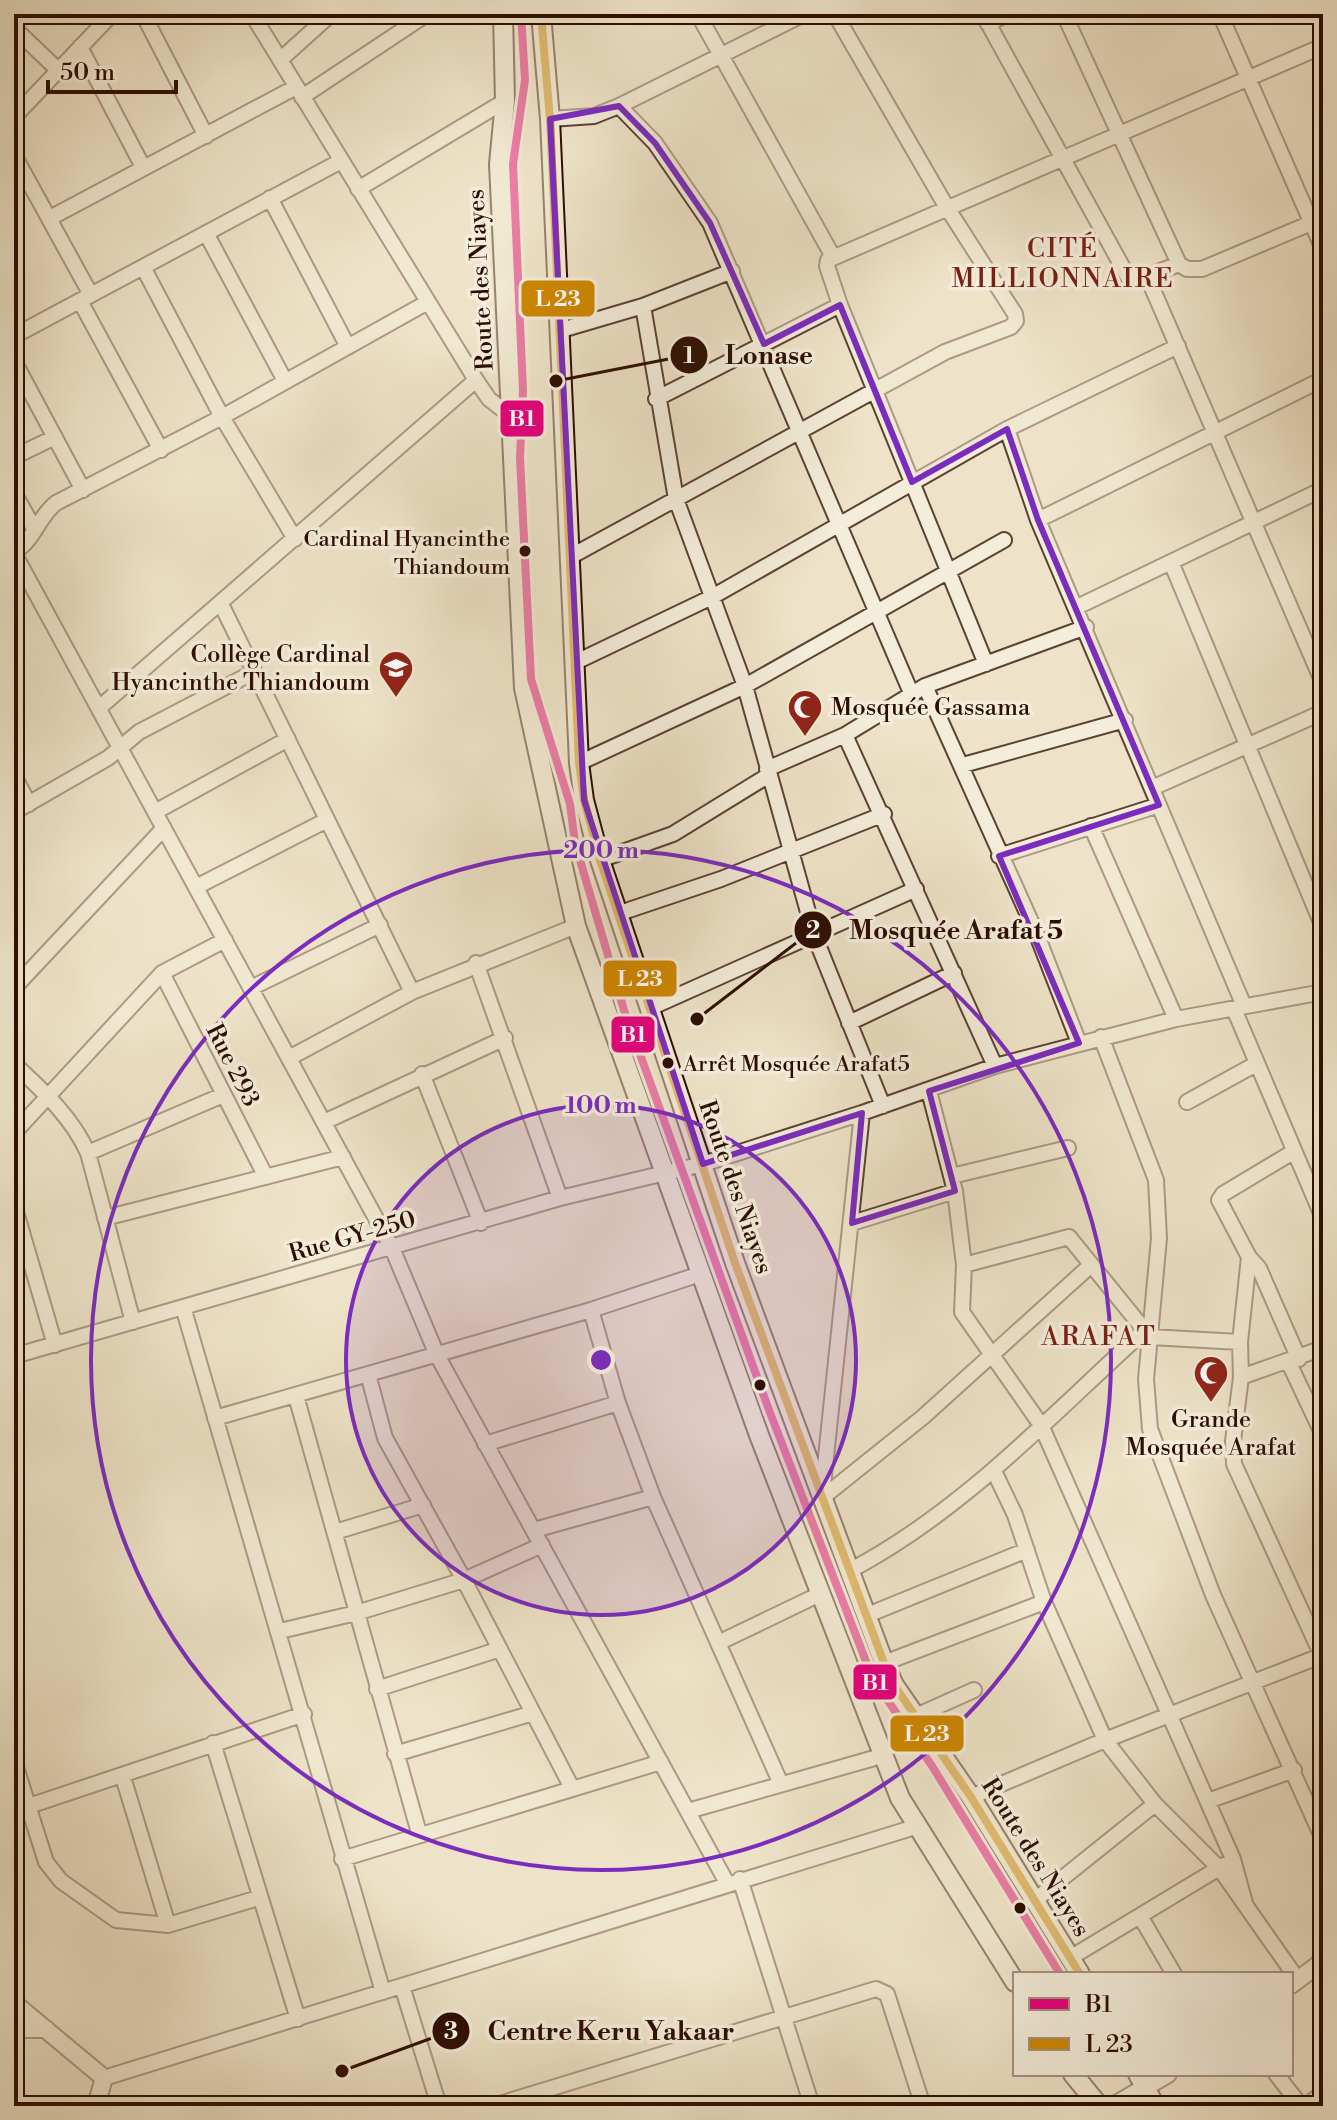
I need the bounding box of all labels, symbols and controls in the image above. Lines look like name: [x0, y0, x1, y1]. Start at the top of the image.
scale bar: [48, 44, 176, 94]
text: 50 m: [60, 58, 115, 88]
street label: Route des Niayes: [461, 188, 501, 371]
district label: CITÉ MILLIONNAIRE: [951, 231, 1175, 295]
line badge: L 23: [520, 279, 596, 318]
text: L 23: [535, 286, 581, 313]
callout: Lonase: [669, 330, 829, 380]
text: Lonase: [725, 340, 813, 372]
text: 1: [683, 341, 695, 371]
line badge: B1: [499, 399, 545, 438]
text: B1: [508, 406, 536, 433]
place label: Cardinal Hyancinthe Thiandoum: [303, 526, 510, 581]
marker: Cardinal Hyancinthe Thiandoum: [517, 543, 533, 559]
place label: Collège Cardinal Hyancinthe Thiandoum: [112, 640, 370, 698]
school or university icon: Collège Cardinal Hyancinthe Thiandoum: [377, 649, 415, 699]
mosque icon: Mosquée Gassama: [786, 688, 824, 738]
place label: Mosquée Gassama: [831, 693, 1031, 723]
text: 200 m: [563, 836, 639, 866]
callout: Mosquée Arafat 5: [793, 905, 1079, 955]
text: Mosquée Arafat 5: [849, 915, 1063, 947]
text: 2: [806, 916, 821, 946]
line badge: L 23: [602, 959, 678, 998]
text: L 23: [617, 966, 663, 993]
line badge: B1: [610, 1015, 656, 1054]
street label: Rue 293: [199, 1019, 266, 1112]
text: B1: [619, 1022, 647, 1049]
place label: Arrêt Mosquée Arafat5: [682, 1051, 910, 1078]
marker: Arrêt Mosquée Arafat5: [660, 1055, 676, 1071]
text: 100 m: [565, 1091, 637, 1121]
street label: Route des Niayes: [691, 1097, 779, 1278]
street label: Rue GY-250: [285, 1205, 419, 1269]
district label: ARAFAT: [1040, 1321, 1157, 1353]
centre of rings: [587, 1346, 615, 1374]
mosque icon: Grande Mosquée Arafat: [1192, 1354, 1230, 1404]
unlabelled marker: [752, 1377, 768, 1393]
place label: Grande Mosquée Arafat: [1125, 1405, 1297, 1463]
line badge: B1: [852, 1663, 898, 1701]
text: B1: [861, 1670, 889, 1697]
line badge: L 23: [889, 1714, 965, 1753]
text: L 23: [904, 1721, 950, 1748]
street label: Route des Niayes: [974, 1773, 1096, 1943]
unlabelled marker: [1012, 1900, 1028, 1916]
legend: [1013, 1972, 1293, 2076]
text: B1: [1084, 1990, 1113, 2020]
callout: Centre Keru Yakaar: [431, 2006, 750, 2056]
text: Centre Keru Yakaar: [488, 2016, 734, 2048]
text: 3: [444, 2017, 458, 2047]
text: L 23: [1085, 2030, 1133, 2060]

